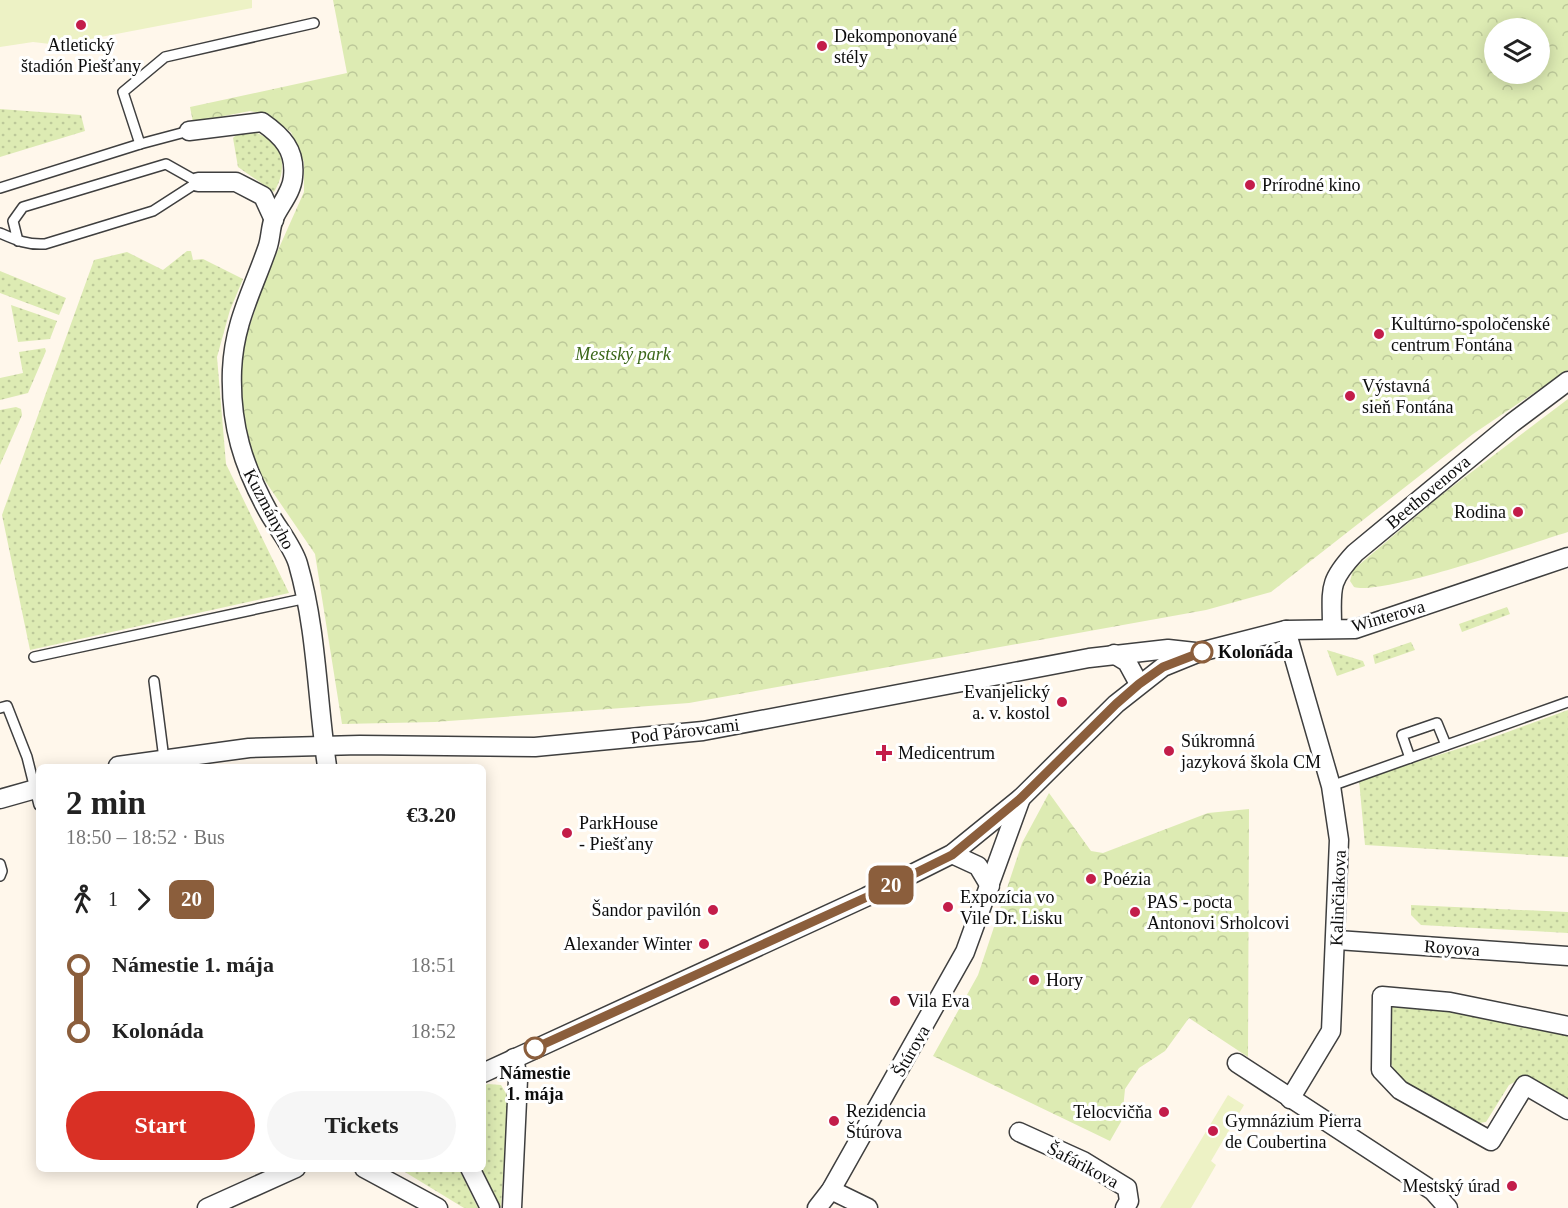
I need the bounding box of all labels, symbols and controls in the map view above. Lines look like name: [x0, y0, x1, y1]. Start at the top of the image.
marker: Atletický štadión Piešťany: [74, 18, 88, 32]
map controls: [1484, 18, 1550, 84]
button: layers: [1484, 18, 1550, 84]
place label: Dekomponované stély: [834, 26, 957, 67]
place label: Atletický štadión Piešťany: [21, 35, 141, 76]
marker: Dekomponované stély: [815, 39, 829, 53]
place label: Prírodné kino: [1262, 175, 1361, 195]
marker: Prírodné kino: [1243, 178, 1257, 192]
place label: Kultúrno-spoločenské centrum Fontána: [1391, 314, 1550, 355]
marker: Kultúrno-spoločenské centrum Fontána: [1372, 327, 1386, 341]
park label: Mestský park: [574, 344, 672, 364]
place label: Výstavná sieň Fontána: [1362, 376, 1454, 417]
marker: Výstavná sieň Fontána: [1343, 389, 1357, 403]
street label: Beethovenova: [1382, 451, 1474, 533]
street label: Kuzmányho: [240, 465, 298, 553]
place label: Rodina: [1454, 502, 1506, 522]
marker: Rodina: [1511, 505, 1525, 519]
street label: Winterova: [1349, 596, 1427, 636]
marker: Kolonáda: [1191, 641, 1213, 663]
place label: Kolonáda: [1218, 642, 1293, 662]
place label: Evanjelický a. v. kostol: [964, 682, 1050, 723]
marker: Evanjelický a. v. kostol: [1055, 695, 1069, 709]
street label: Pod Párovcami: [629, 714, 741, 748]
place label: Súkromná jazyková škola CM: [1180, 731, 1321, 772]
place label: Medicentrum: [898, 743, 995, 763]
marker: Medicentrum: [875, 744, 893, 762]
marker: Súkromná jazyková škola CM: [1162, 744, 1176, 758]
text: 2 min: [66, 785, 146, 821]
text: €3.20: [407, 802, 456, 827]
place label: ParkHouse - Piešťany: [579, 813, 658, 854]
text: 18:50 – 18:52 · Bus: [66, 826, 225, 848]
marker: ParkHouse - Piešťany: [560, 826, 574, 840]
street label: Kalinčiakova: [1326, 850, 1350, 946]
line badge: 20: [864, 866, 918, 904]
place label: Poézia: [1103, 869, 1151, 889]
marker: Poézia: [1084, 872, 1098, 886]
text: 20: [881, 873, 902, 897]
icon: walk: [66, 883, 99, 916]
icon: forward: [127, 883, 160, 916]
text: 20: [181, 887, 202, 911]
place label: Expozícia vo Vile Dr. Lisku: [960, 887, 1062, 928]
text: 1: [108, 888, 118, 910]
place label: PAS - pocta Antonovi Srholcovi: [1147, 892, 1290, 933]
place label: Šandor pavilón: [592, 899, 701, 920]
marker: Expozícia vo Vile Dr. Lisku: [941, 900, 955, 914]
marker: Šandor pavilón: [706, 903, 720, 917]
marker: PAS - pocta Antonovi Srholcovi: [1128, 905, 1142, 919]
place label: Alexander Winter: [564, 934, 692, 954]
street label: Royova: [1423, 936, 1481, 960]
marker: Alexander Winter: [697, 937, 711, 951]
text: Námestie 1. mája: [112, 952, 274, 977]
text: 18:51: [410, 954, 456, 976]
place label: Hory: [1046, 970, 1083, 990]
marker: Hory: [1027, 973, 1041, 987]
place label: Vila Eva: [907, 991, 969, 1011]
marker: Vila Eva: [888, 994, 902, 1008]
text: Kolonáda: [112, 1018, 204, 1043]
text: 18:52: [410, 1020, 456, 1042]
street label: Štúrova: [887, 1021, 934, 1080]
marker: Námestie 1. mája: [524, 1037, 546, 1059]
place label: Námestie 1. mája: [500, 1063, 570, 1104]
button: Start: [66, 1091, 255, 1160]
button: Tickets: [267, 1091, 456, 1160]
place label: Rezidencia Štúrova: [846, 1101, 926, 1142]
place label: Telocvičňa: [1073, 1102, 1152, 1122]
marker: Telocvičňa: [1157, 1105, 1171, 1119]
place label: Gymnázium Pierra de Coubertina: [1225, 1111, 1361, 1152]
marker: Rezidencia Štúrova: [827, 1114, 841, 1128]
marker: Gymnázium Pierra de Coubertina: [1206, 1124, 1220, 1138]
street label: Šafárikova: [1044, 1137, 1123, 1192]
place label: Mestský úrad: [1403, 1176, 1500, 1196]
marker: Mestský úrad: [1505, 1179, 1519, 1193]

